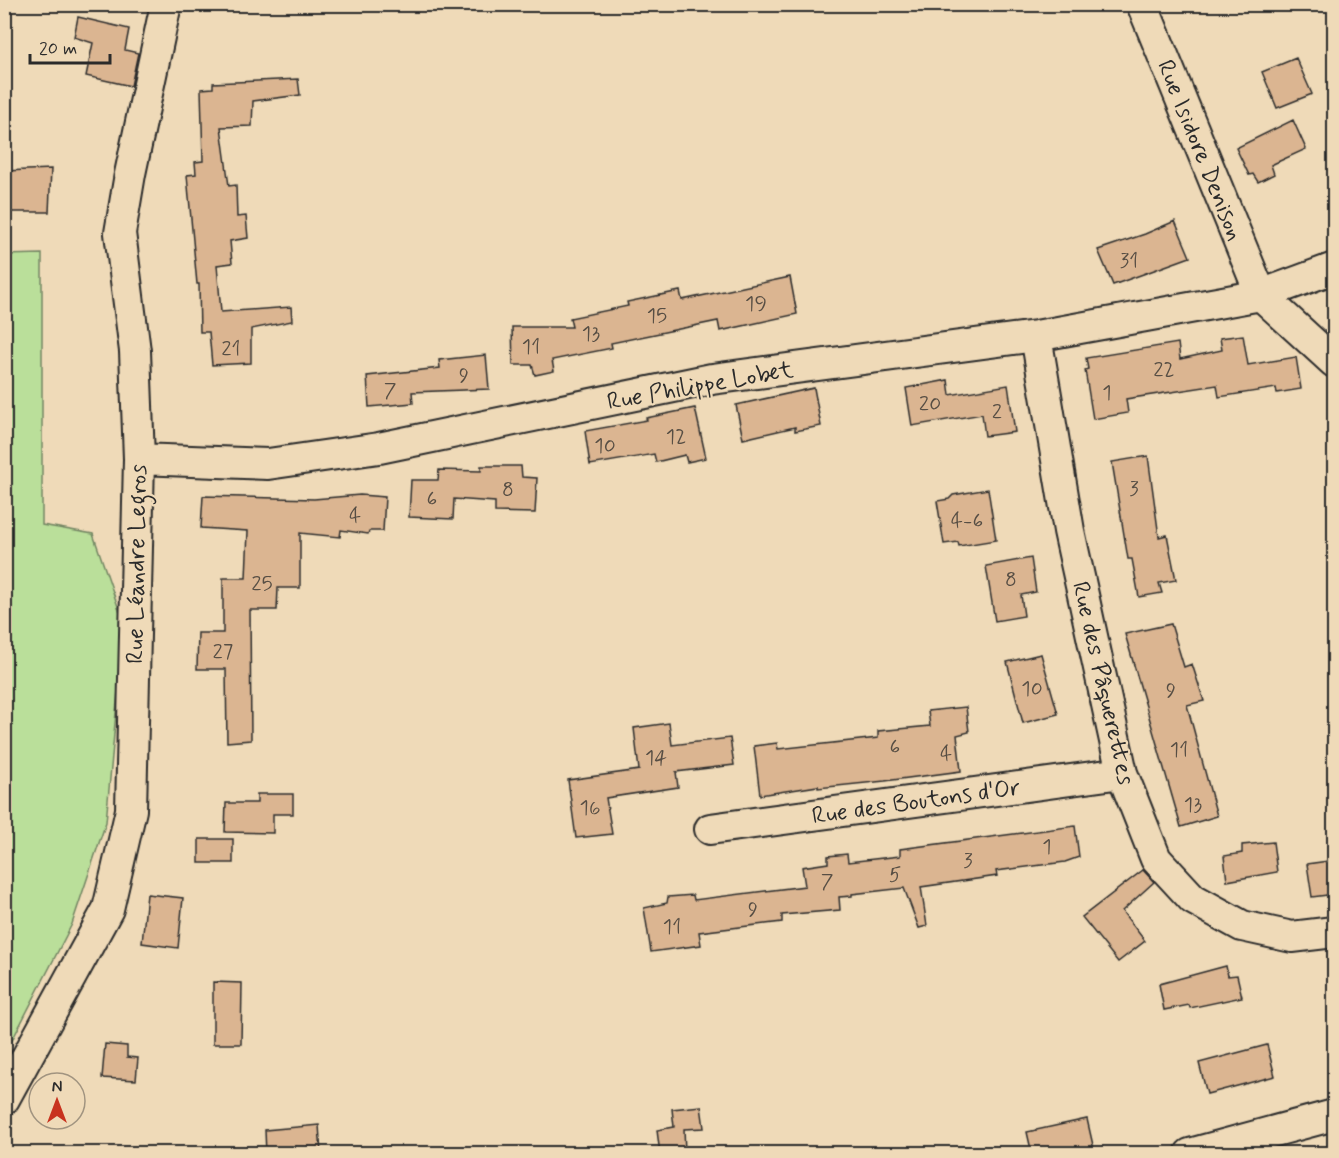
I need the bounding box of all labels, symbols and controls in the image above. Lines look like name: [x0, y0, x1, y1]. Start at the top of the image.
scale bar: [30, 27, 110, 65]
text: 20 m: [39, 37, 77, 61]
street label: Rue Isidore Denison: [1149, 56, 1250, 246]
house number: 31: [1120, 247, 1138, 275]
house number: 19: [745, 290, 767, 318]
house number: 15: [647, 302, 667, 330]
house number: 13: [582, 320, 600, 348]
house number: 11: [522, 333, 540, 361]
house number: 21: [221, 335, 241, 363]
street label: Rue Philippe Lobet: [605, 355, 796, 418]
house number: 22: [1153, 356, 1175, 384]
house number: 9: [459, 362, 469, 390]
house number: 7: [384, 377, 397, 405]
house number: 1: [1102, 379, 1112, 407]
house number: 20: [919, 390, 941, 418]
house number: 2: [992, 398, 1002, 426]
house number: 12: [666, 423, 686, 451]
house number: 10: [594, 432, 616, 460]
street label: Rue Léandre Legros: [120, 464, 158, 664]
house number: 3: [1129, 475, 1139, 503]
house number: 8: [502, 476, 514, 504]
house number: 6: [427, 485, 437, 513]
house number: 4: [349, 502, 361, 530]
house number: 4-6: [951, 507, 983, 535]
house number: 8: [1005, 566, 1017, 594]
house number: 25: [251, 570, 273, 598]
street label: Rue des Pâquerettes: [1064, 579, 1141, 788]
house number: 27: [213, 638, 233, 666]
house number: 10: [1021, 675, 1043, 703]
house number: 9: [1166, 677, 1176, 705]
house number: 6: [890, 733, 900, 761]
house number: 11: [1170, 736, 1188, 764]
house number: 4: [940, 740, 952, 768]
house number: 14: [645, 744, 667, 772]
street label: Rue des Boutons d'Or: [810, 773, 1022, 832]
house number: 13: [1184, 791, 1202, 819]
house number: 16: [580, 794, 601, 822]
house number: 1: [1042, 833, 1052, 861]
house number: 3: [963, 847, 973, 875]
house number: 5: [889, 861, 901, 889]
house number: 7: [821, 868, 834, 896]
house number: 9: [748, 896, 758, 924]
house number: 11: [663, 913, 681, 941]
north arrow: [27, 1071, 87, 1131]
text: N: [52, 1077, 62, 1098]

